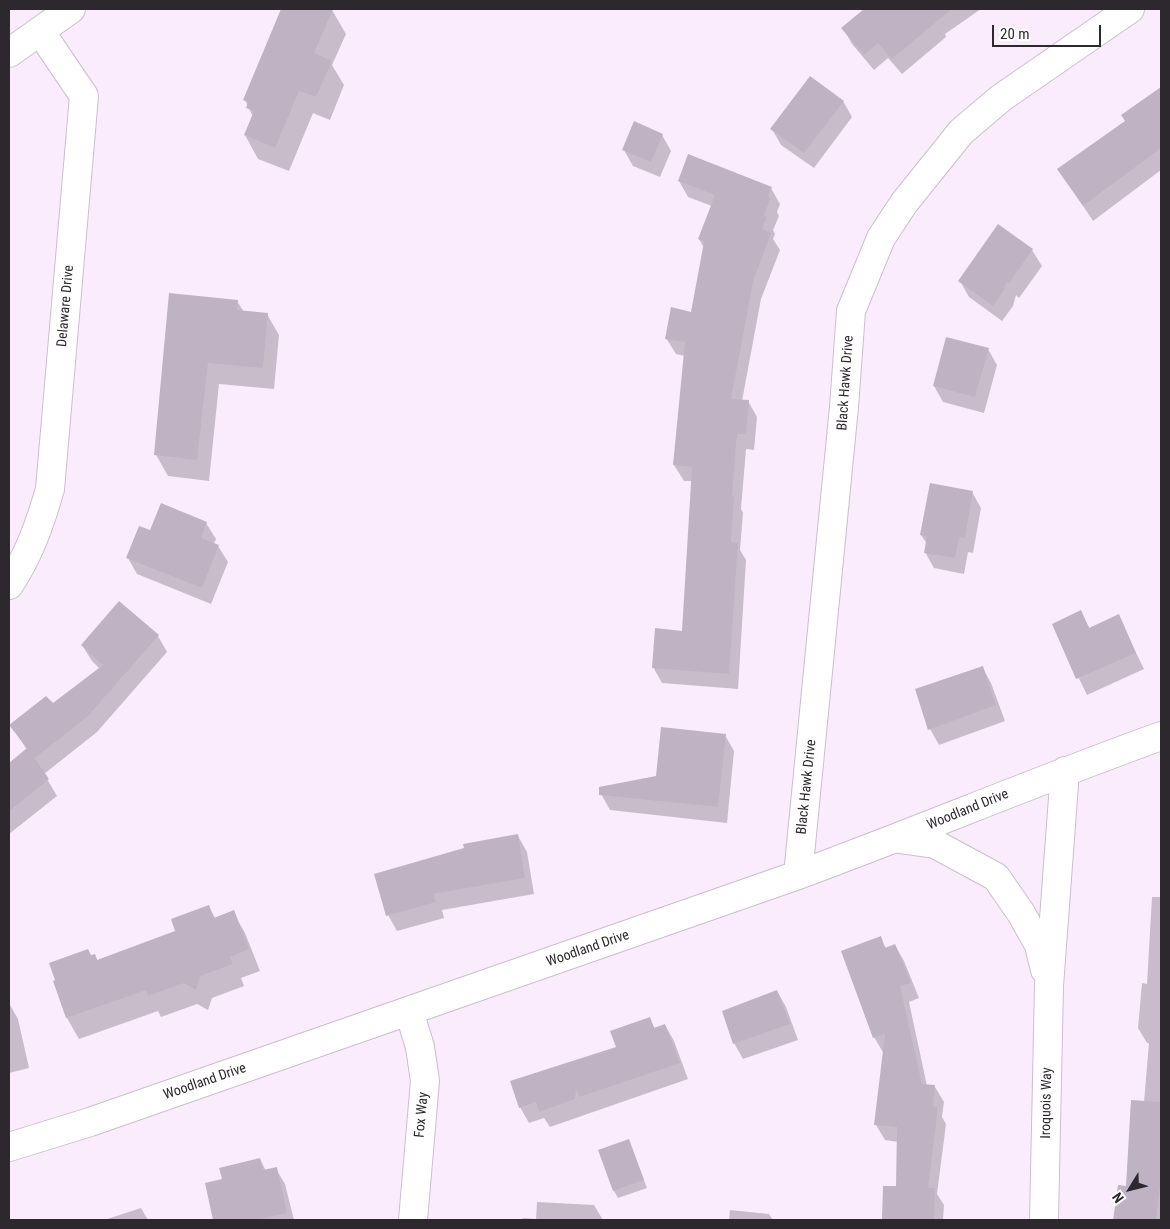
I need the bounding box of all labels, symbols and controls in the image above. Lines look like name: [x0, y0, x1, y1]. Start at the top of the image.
scale bar: [995, 15, 1104, 47]
text: 20 m: [1000, 25, 1030, 43]
street label: Delaware Drive: [54, 264, 78, 348]
street label: Black Hawk Drive: [834, 335, 858, 431]
street label: Black Hawk Drive: [794, 739, 820, 835]
street label: Woodland Drive: [925, 786, 1011, 834]
street label: Woodland Drive: [544, 927, 632, 971]
street label: Woodland Drive: [161, 1060, 249, 1104]
street label: Iroquois Way: [1038, 1067, 1056, 1139]
street label: Fox Way: [412, 1092, 432, 1138]
north arrow: [1105, 1164, 1155, 1214]
text: N: [1109, 1190, 1127, 1206]

